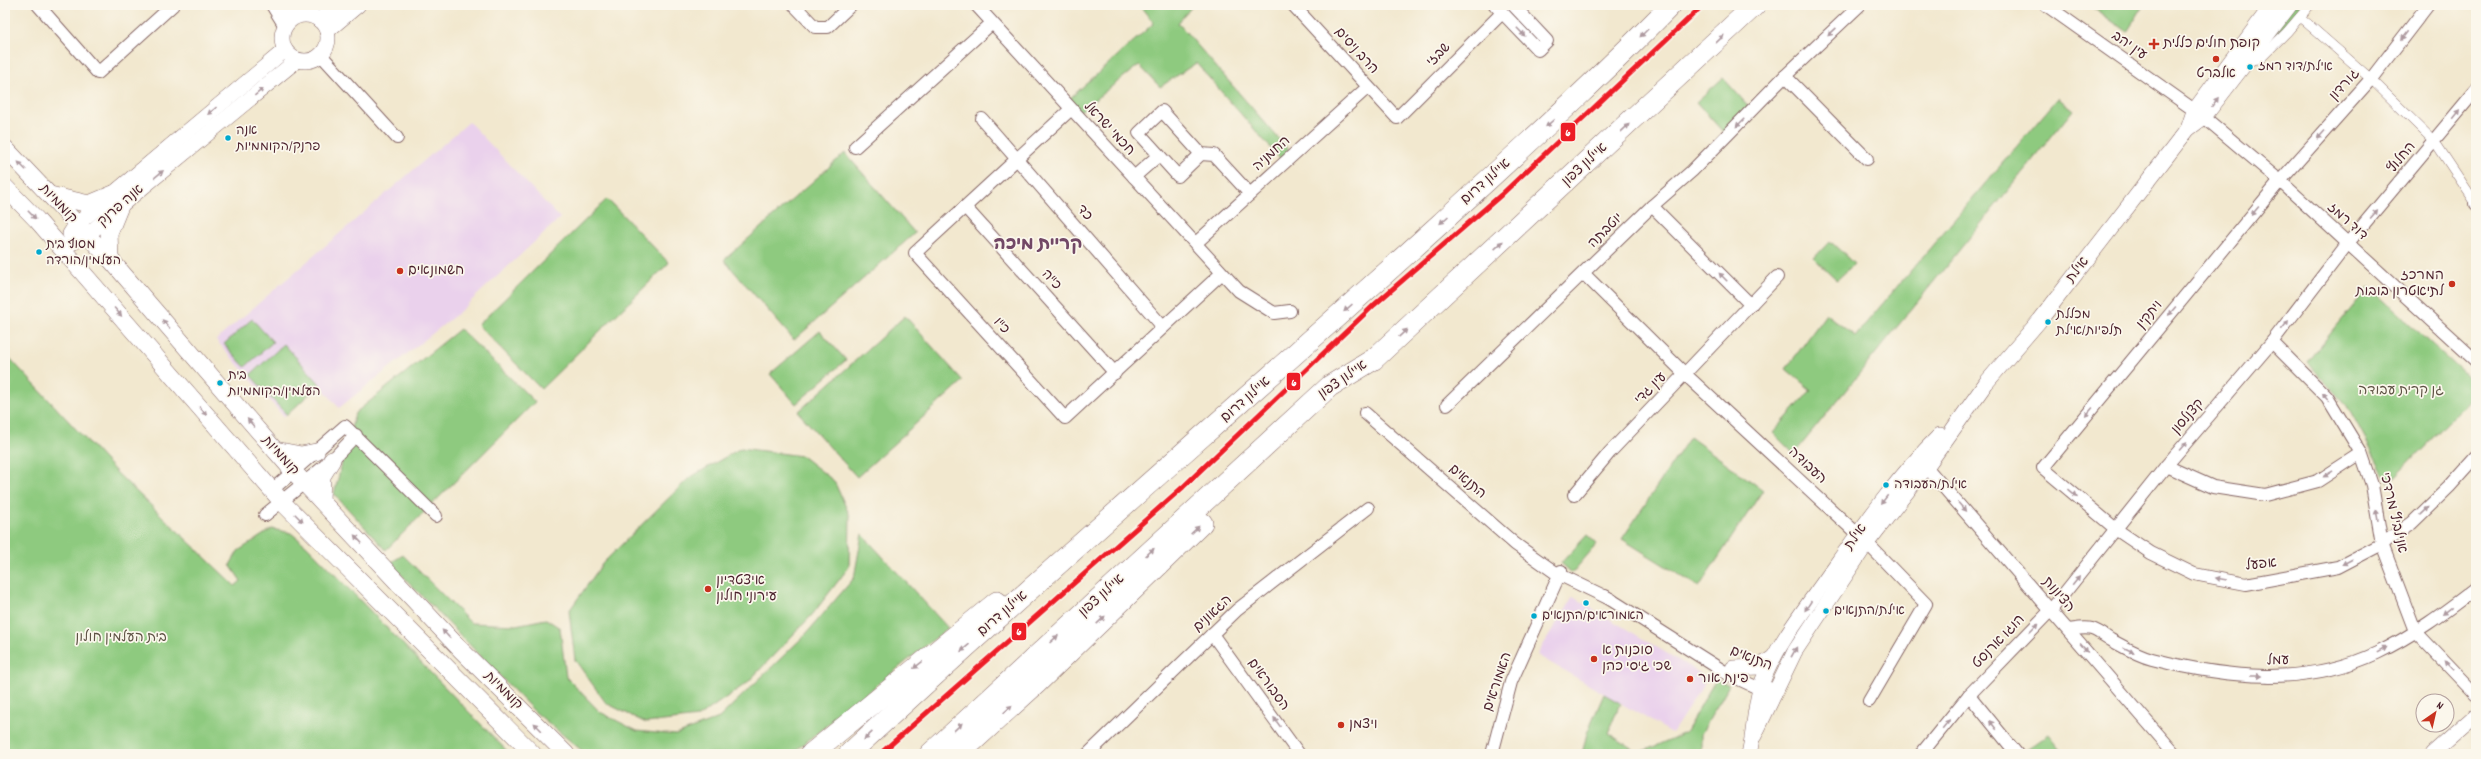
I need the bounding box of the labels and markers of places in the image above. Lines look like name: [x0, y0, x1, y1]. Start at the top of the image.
place label: קופת חולים כללית: [2162, 34, 2260, 54]
marker: קופת חולים כללית: [2148, 38, 2160, 50]
marker: אלברט: [2211, 54, 2221, 64]
place label: אילת/דוד רמז: [2258, 58, 2333, 77]
marker: אילת/דוד רמז: [2245, 62, 2255, 72]
place label: אלברט: [2196, 64, 2236, 84]
place label: אנה פרנק/הקוממיות: [235, 122, 320, 157]
marker: אנה פרנק/הקוממיות: [223, 133, 233, 143]
place label: מסוף בית העלמין/הורדה: [45, 236, 121, 271]
marker: מסוף בית העלמין/הורדה: [34, 247, 44, 257]
place label: חשמונאים: [408, 261, 464, 281]
marker: חשמונאים: [395, 266, 405, 276]
place label: המרכז לתיאטרון בובות: [2354, 266, 2445, 302]
marker: המרכז לתיאטרון בובות: [2447, 279, 2457, 289]
place label: מכללת תלפיות/אילת: [2055, 306, 2122, 341]
marker: מכללת תלפיות/אילת: [2043, 317, 2053, 327]
place label: בית העלמין/הקוממיות: [227, 367, 321, 402]
marker: בית העלמין/הקוממיות: [215, 378, 225, 388]
place label: אילת/העבודה: [1894, 476, 1967, 495]
marker: אילת/העבודה: [1881, 480, 1891, 490]
place label: איצטדיון עירוני חולון: [716, 571, 777, 607]
marker: איצטדיון עירוני חולון: [703, 584, 713, 594]
unlabelled marker: [1581, 598, 1591, 608]
place label: אילת/התנאים: [1834, 602, 1905, 621]
marker: אילת/התנאים: [1821, 606, 1831, 616]
place label: האמוראים/התנאים: [1542, 607, 1644, 626]
marker: האמוראים/התנאים: [1529, 611, 1539, 621]
place label: סוכנות א שכ' ג'סי כהן: [1602, 641, 1671, 677]
marker: סוכנות א שכ' ג'סי כהן: [1589, 654, 1599, 664]
place label: פינת אור: [1698, 669, 1749, 689]
marker: פינת אור: [1685, 674, 1695, 684]
place label: ויצמן: [1349, 715, 1378, 735]
marker: ויצמן: [1336, 720, 1346, 730]

